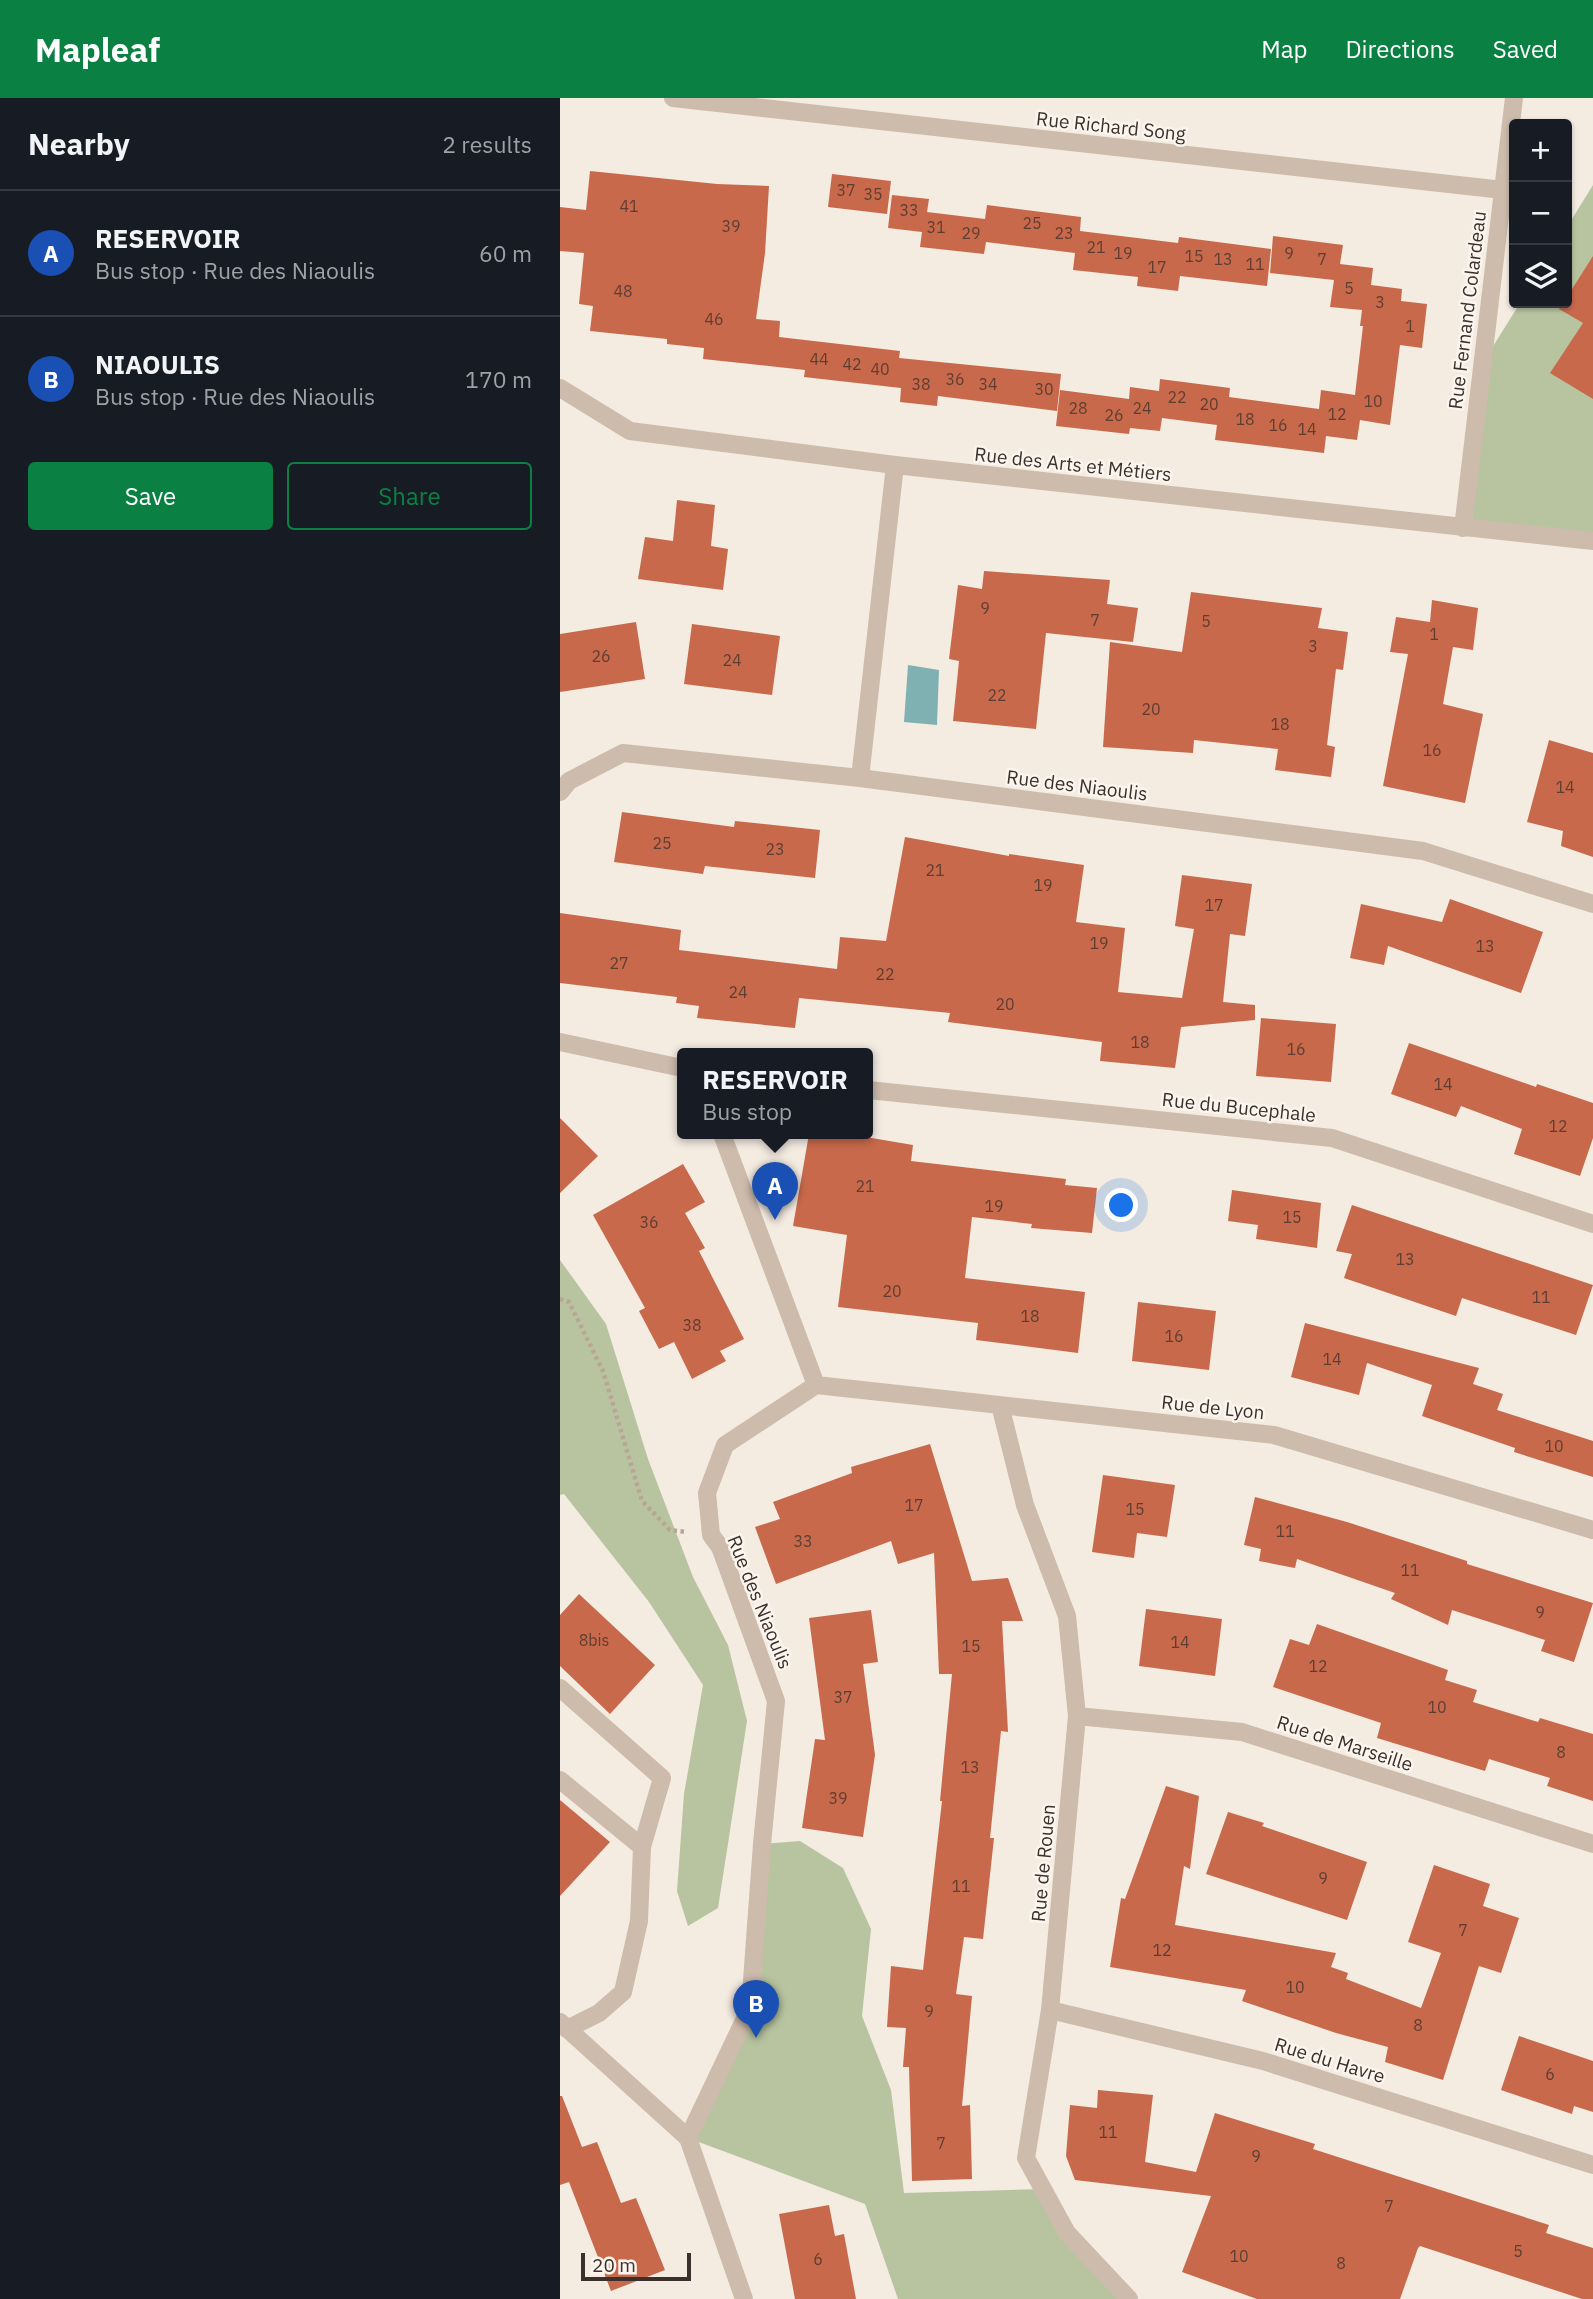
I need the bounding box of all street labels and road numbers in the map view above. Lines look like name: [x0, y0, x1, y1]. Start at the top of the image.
street label: Rue Richard Song: [1035, 106, 1187, 146]
street label: Rue Fernand Colardeau: [1443, 209, 1491, 411]
street label: Rue des Arts et Métiers: [973, 442, 1173, 486]
street label: Rue des Niaoulis: [1005, 764, 1149, 806]
street label: Rue du Bucephale: [1161, 1087, 1317, 1127]
street label: Rue de Lyon: [1160, 1390, 1266, 1424]
street label: Rue des Niaoulis: [722, 1532, 798, 1672]
street label: Rue de Marseille: [1274, 1710, 1416, 1776]
street label: Rue de Rouen: [1026, 1803, 1060, 1923]
street label: Rue du Havre: [1272, 2032, 1388, 2088]

